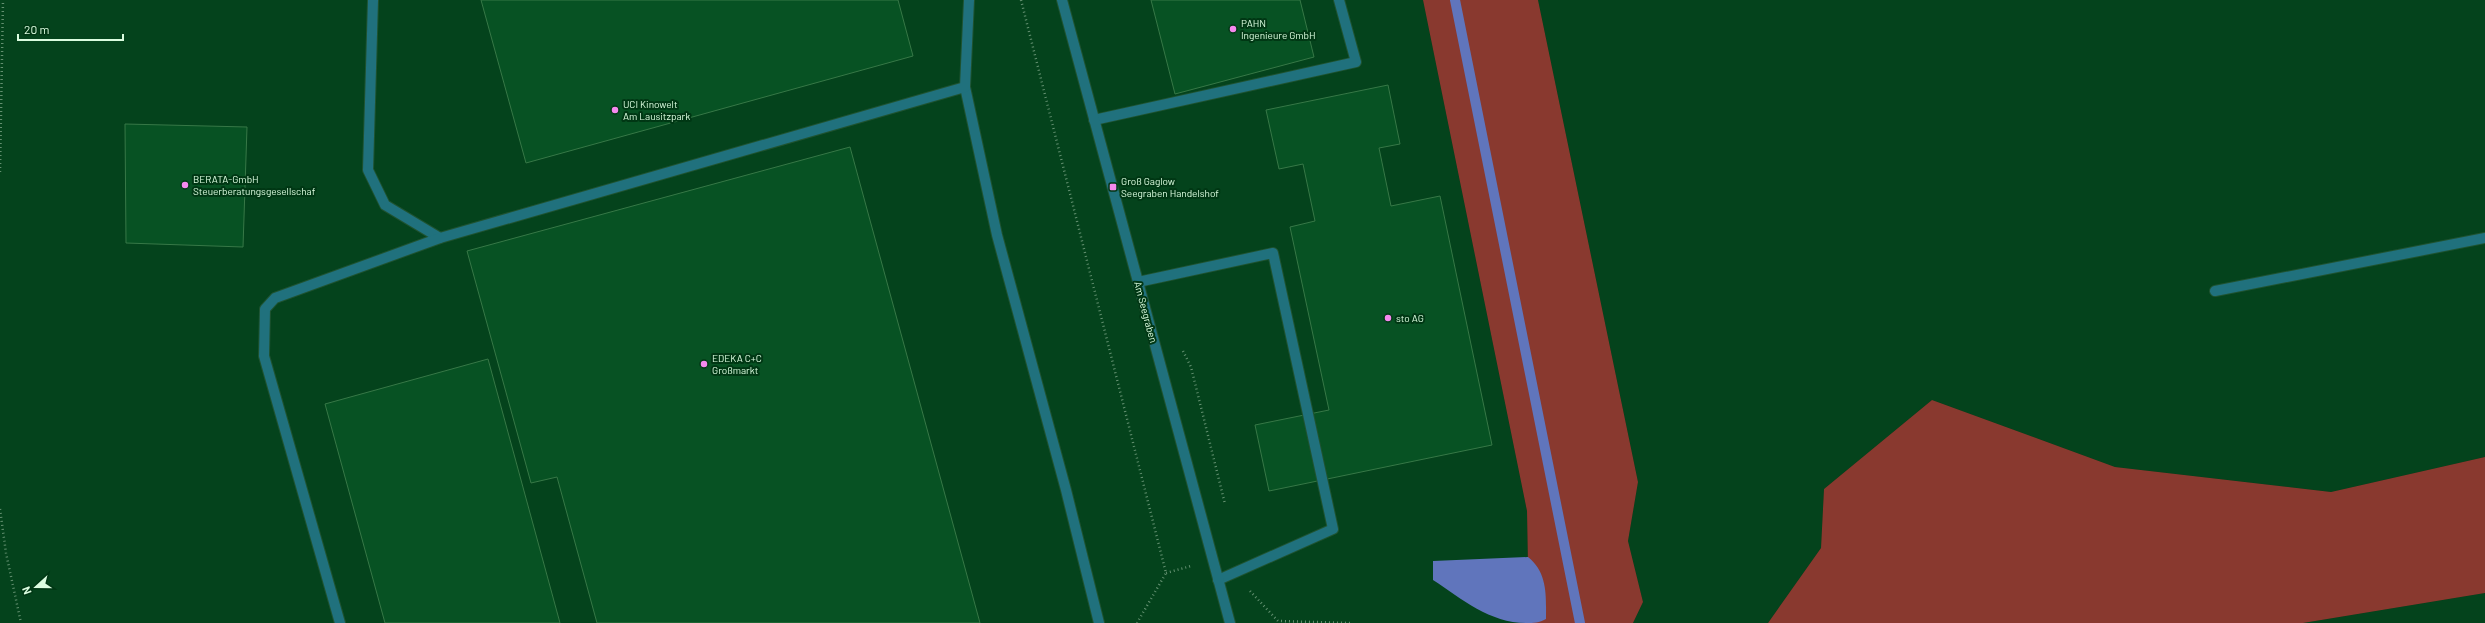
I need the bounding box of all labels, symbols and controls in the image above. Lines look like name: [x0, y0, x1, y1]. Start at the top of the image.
scale bar: [18, 16, 123, 42]
place label: PAHN Ingenieure GmbH: [1241, 17, 1316, 41]
text: 20 m: [24, 22, 50, 36]
marker: PAHN Ingenieure GmbH: [1228, 24, 1238, 34]
place label: UCI Kinowelt Am Lausitzpark: [623, 98, 690, 122]
marker: UCI Kinowelt Am Lausitzpark: [610, 105, 620, 115]
place label: BERATA-GmbH Steuerberatungsgesellschaf: [193, 173, 316, 197]
place label: Groß Gaglow Seegraben Handelshof: [1121, 175, 1219, 199]
marker: BERATA-GmbH Steuerberatungsgesellschaf: [180, 180, 190, 190]
marker: Groß Gaglow Seegraben Handelshof: [1108, 182, 1118, 192]
street label: Am Seegraben: [1132, 280, 1160, 344]
place label: sto AG: [1396, 312, 1424, 324]
marker: sto AG: [1383, 313, 1393, 323]
place label: EDEKA C+C Großmarkt: [712, 352, 762, 376]
marker: EDEKA C+C Großmarkt: [699, 359, 709, 369]
north arrow: [16, 567, 56, 607]
text: N: [19, 585, 34, 597]

